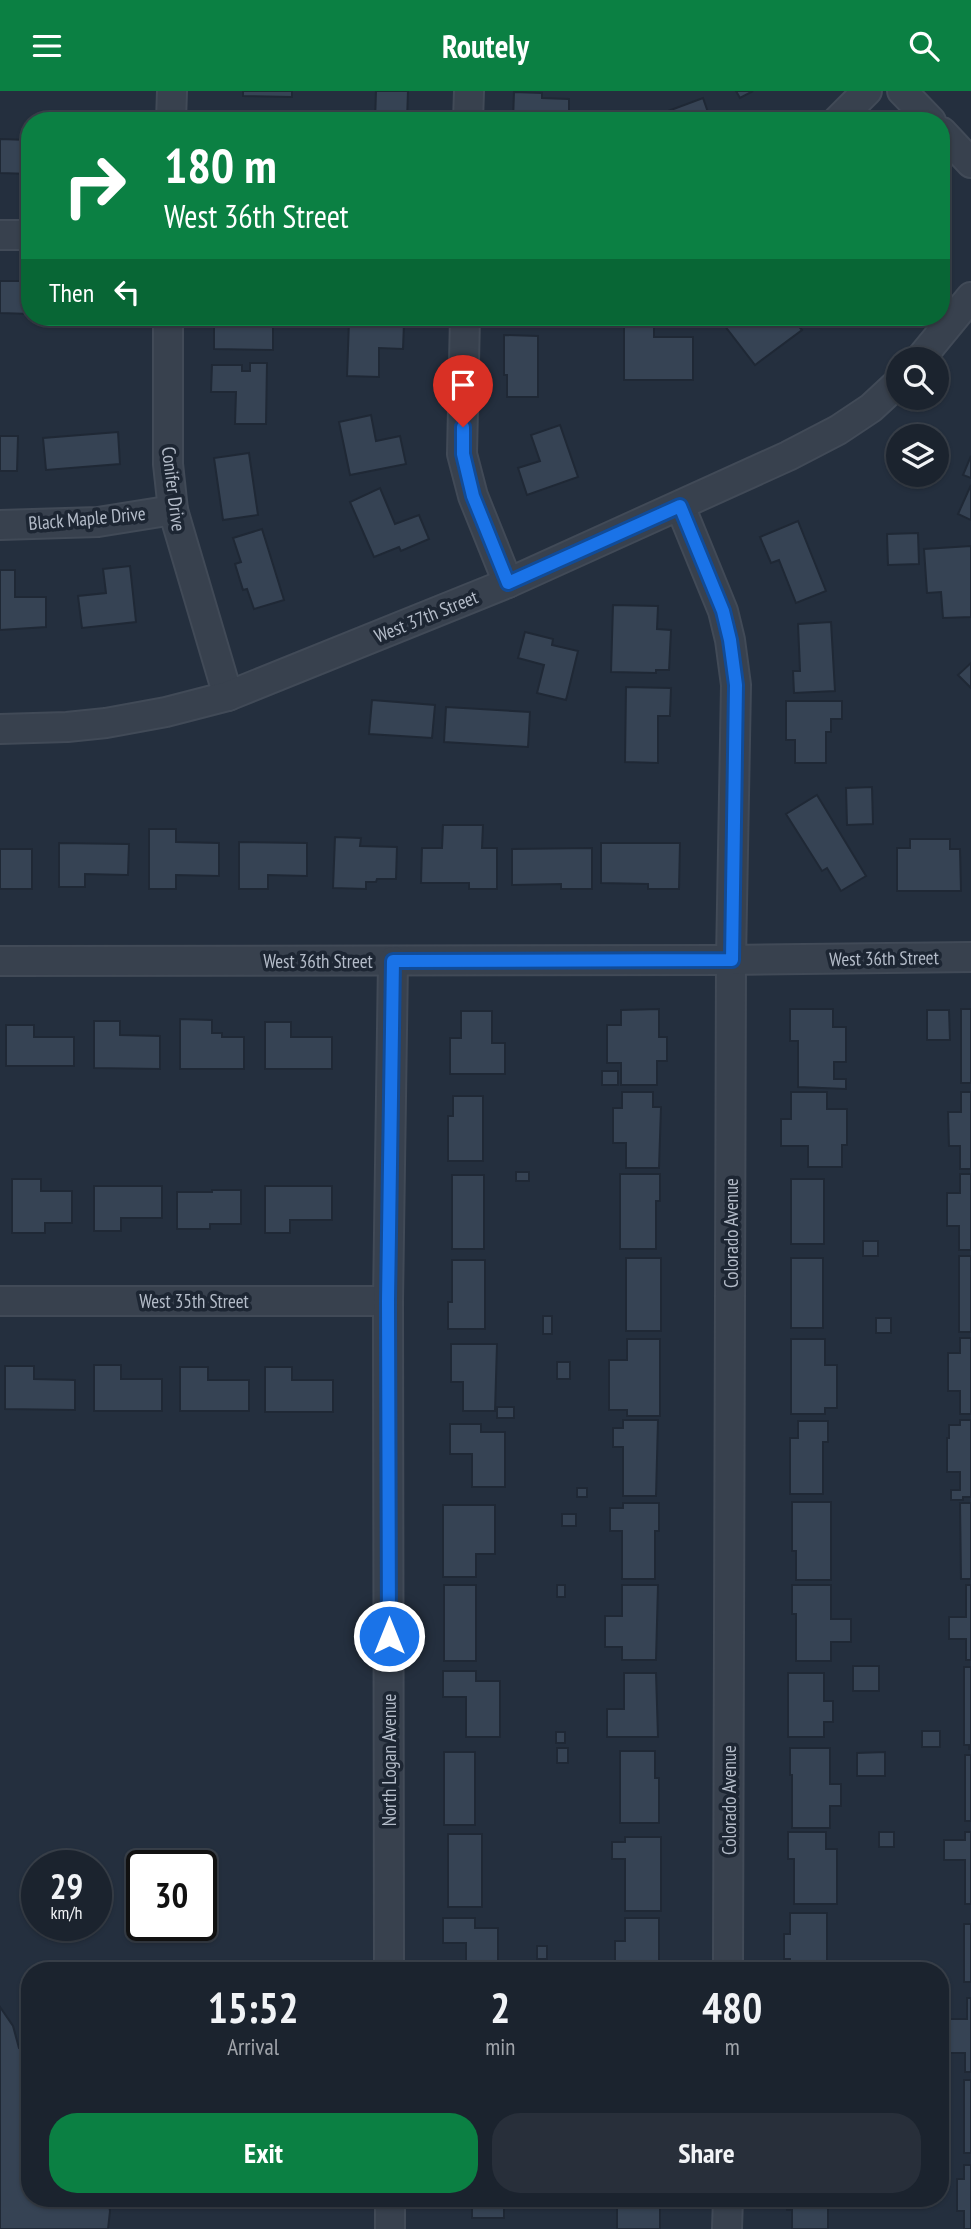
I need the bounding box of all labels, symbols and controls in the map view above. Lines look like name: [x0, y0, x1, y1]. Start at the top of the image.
text: Routely: [442, 25, 529, 67]
icon: menu: [28, 27, 66, 65]
icon: search: [905, 27, 943, 65]
text: 180 m: [164, 133, 277, 197]
icon: right: [49, 140, 140, 231]
text: West 36th Street: [164, 195, 349, 237]
icon: left: [108, 273, 146, 311]
text: Then: [49, 276, 94, 309]
map controls: [886, 347, 949, 487]
button: search: [886, 347, 949, 410]
pin: [433, 355, 493, 427]
icon: arrive: [444, 366, 482, 404]
button: layers: [886, 424, 949, 487]
street label: Conifer Drive: [157, 445, 191, 533]
street label: Black Maple Drive: [27, 501, 147, 535]
street label: West 37th Street: [371, 584, 482, 648]
street label: West 36th Street: [829, 945, 940, 971]
street label: West 36th Street: [263, 949, 374, 973]
street label: Colorado Avenue: [719, 1178, 743, 1288]
street label: West 35th Street: [139, 1289, 250, 1313]
position arrow: [352, 1599, 426, 1673]
street label: North Logan Avenue: [377, 1694, 401, 1826]
street label: Colorado Avenue: [717, 1745, 741, 1855]
speed limit sign: 30: [126, 1850, 217, 1941]
text: 29: [50, 1863, 83, 1909]
text: km/h: [51, 1901, 82, 1924]
text: 15:52: [208, 1980, 299, 2035]
text: 2: [490, 1980, 510, 2035]
text: 480: [702, 1980, 762, 2035]
text: Arrival: [227, 2032, 279, 2061]
text: min: [485, 2032, 515, 2061]
text: m: [725, 2032, 740, 2061]
button: Exit: [49, 2113, 478, 2193]
button: Share: [492, 2113, 921, 2193]

